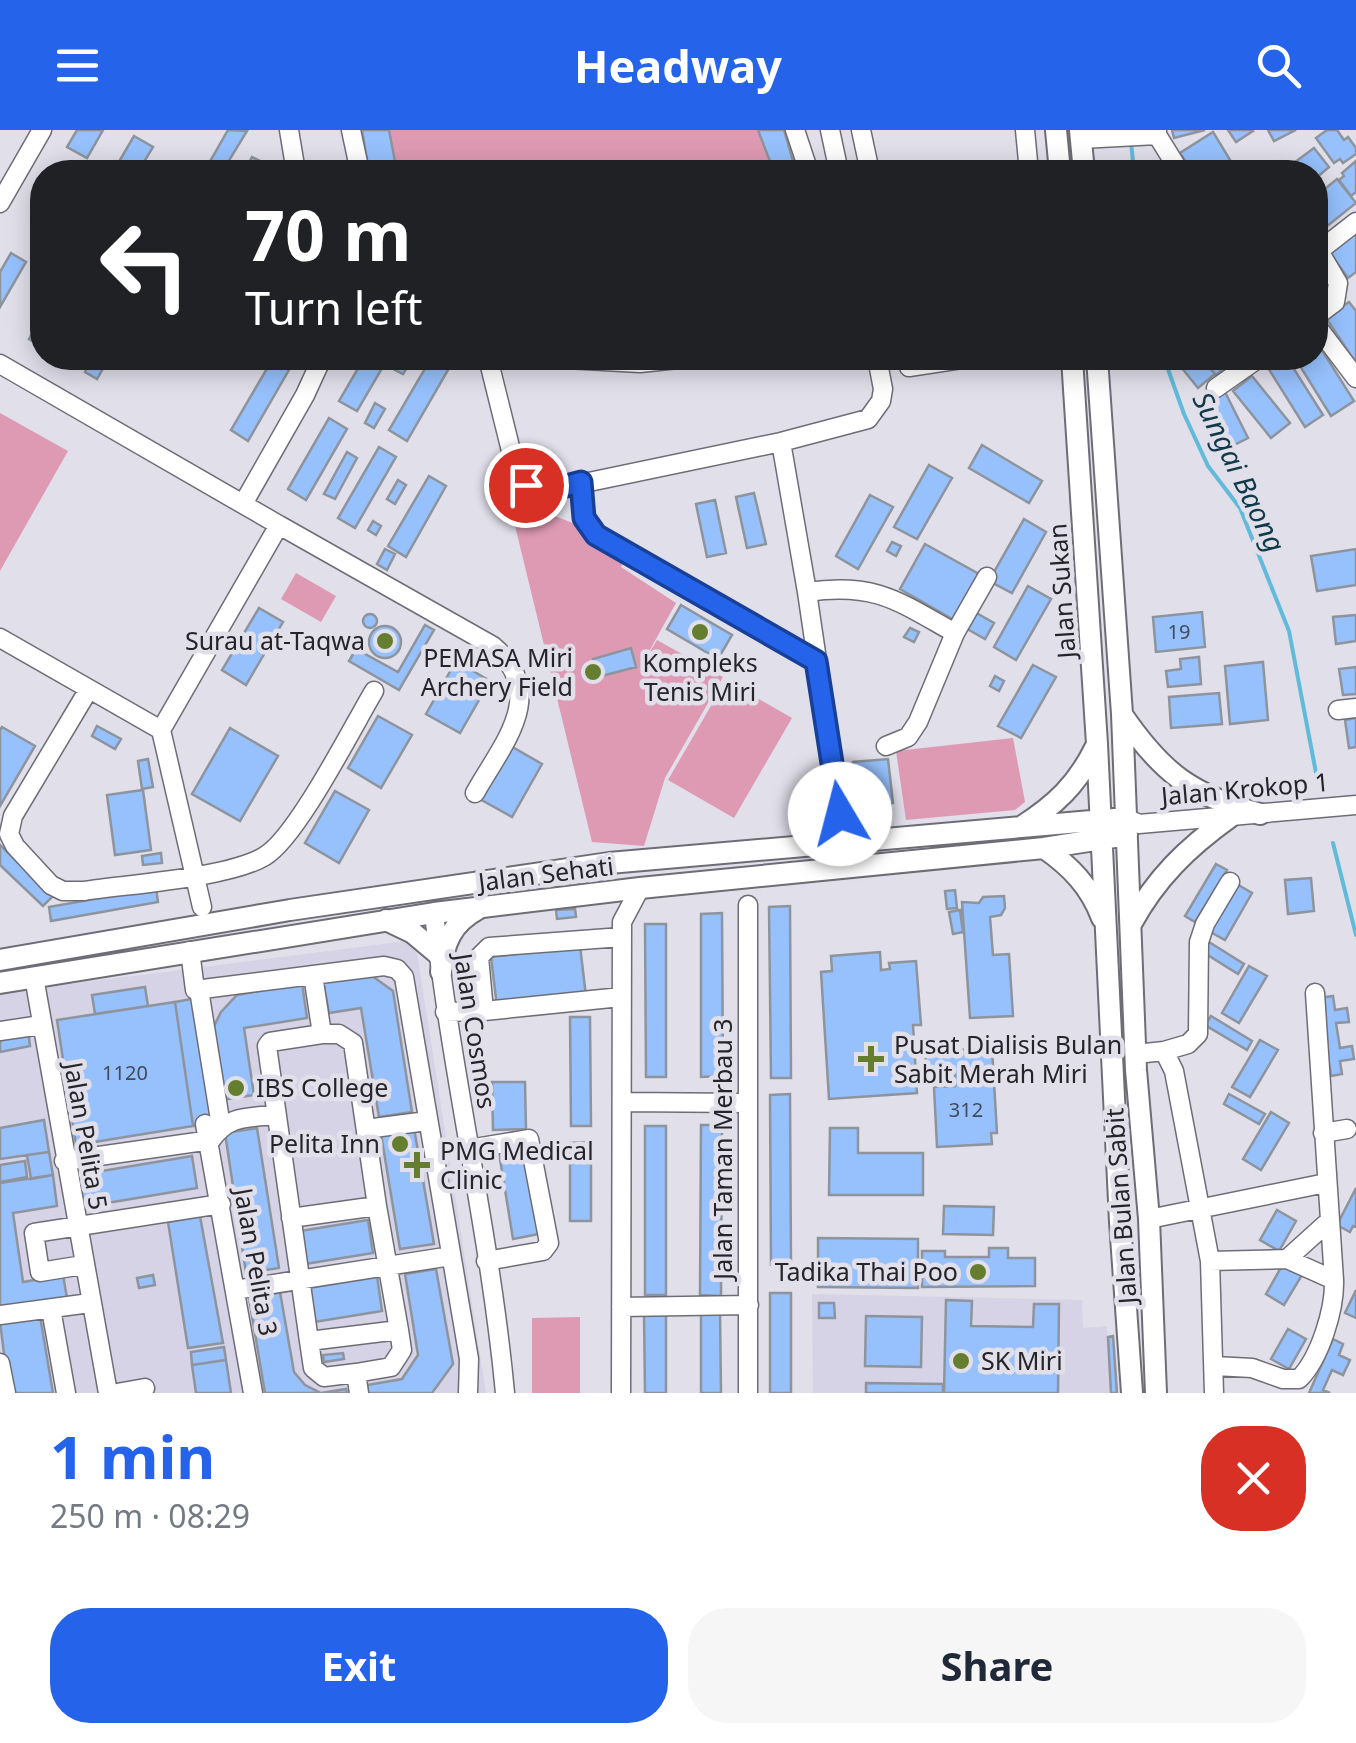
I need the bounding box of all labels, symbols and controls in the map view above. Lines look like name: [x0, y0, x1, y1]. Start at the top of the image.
text: Headway: [574, 35, 782, 96]
icon: menu: [50, 38, 105, 93]
icon: search: [1251, 38, 1306, 93]
text: 70 m: [245, 186, 412, 282]
icon: left: [80, 200, 210, 330]
text: Turn left: [245, 277, 422, 338]
water label: Sungai Baong: [1185, 385, 1295, 558]
pin: [484, 443, 569, 528]
icon: arrive: [499, 458, 554, 513]
street label: Jalan Sukan: [1039, 522, 1083, 662]
house number: 19: [1168, 618, 1190, 645]
marker: Kompleks Tenis Miri: [689, 621, 711, 643]
place label: Surau at-Taqwa: [185, 623, 365, 657]
marker: Surau at-Taqwa: [374, 630, 396, 652]
place label: PEMASA Miri Archery Field: [421, 640, 573, 703]
place label: Kompleks Tenis Miri: [642, 645, 758, 708]
marker: PEMASA Miri Archery Field: [582, 661, 604, 683]
position arrow: [788, 762, 892, 866]
street label: Jalan Krokop 1: [1158, 764, 1330, 812]
street label: Jalan Sehati: [474, 848, 615, 898]
street label: Jalan Cosmos: [447, 949, 505, 1111]
street label: Jalan Taman Merbau 3: [705, 1018, 739, 1282]
place label: Pusat Dialisis Bulan Sabit Merah Miri: [894, 1027, 1122, 1090]
marker: Pusat Dialisis Bulan Sabit Merah Miri: [858, 1046, 884, 1072]
street label: Jalan Pelita 5: [57, 1057, 117, 1212]
house number: 1120: [102, 1059, 148, 1086]
place label: IBS College: [256, 1070, 388, 1104]
marker: IBS College: [225, 1077, 247, 1099]
house number: 312: [949, 1096, 983, 1123]
street label: Jalan Bulan Sabit: [1096, 1107, 1144, 1307]
place label: Pelita Inn: [269, 1126, 380, 1160]
marker: Pelita Inn: [389, 1133, 411, 1155]
place label: PMG Medical Clinic: [440, 1133, 594, 1196]
marker: PMG Medical Clinic: [404, 1152, 430, 1178]
street label: Jalan Pelita 3: [227, 1183, 287, 1338]
place label: Tadika Thai Poo: [775, 1254, 958, 1288]
marker: Tadika Thai Poo: [967, 1261, 989, 1283]
place label: SK Miri: [981, 1343, 1063, 1377]
marker: SK Miri: [950, 1350, 972, 1372]
text: 1 min: [50, 1415, 215, 1497]
button: close: [1201, 1426, 1306, 1531]
text: 250 m · 08:29: [50, 1494, 250, 1537]
button: Exit: [50, 1608, 668, 1723]
button: Share: [688, 1608, 1306, 1723]

